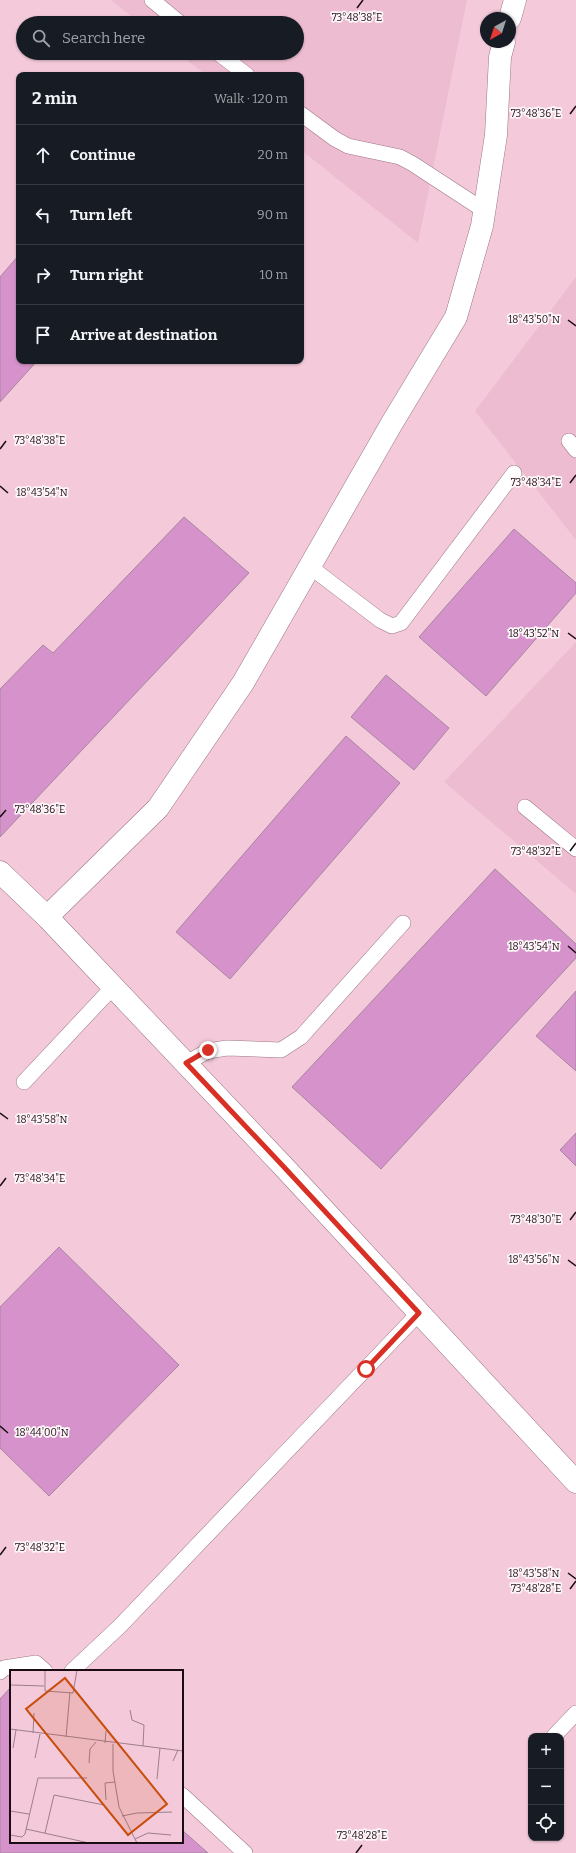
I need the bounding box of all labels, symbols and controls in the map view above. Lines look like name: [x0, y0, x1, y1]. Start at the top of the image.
text: 73°48'38"E: [332, 12, 382, 24]
north arrow: [480, 12, 516, 48]
search box: [16, 16, 304, 60]
icon: search: [30, 27, 52, 49]
text: Search here: [62, 29, 145, 47]
text: 2 min: [32, 88, 77, 109]
text: Walk · 120 m: [214, 91, 288, 106]
text: 73°48'36"E: [511, 108, 561, 120]
icon: ahead: [32, 144, 54, 166]
text: Continue: [70, 146, 136, 164]
text: 20 m: [258, 147, 288, 162]
icon: left: [32, 204, 54, 226]
text: Turn left: [70, 206, 132, 224]
text: 90 m: [257, 207, 288, 222]
icon: right: [32, 264, 54, 286]
text: Turn right: [70, 266, 143, 284]
text: 10 m: [259, 267, 288, 282]
text: 18°43'50"N: [508, 314, 560, 326]
icon: arrive: [32, 324, 54, 346]
text: Arrive at destination: [70, 326, 217, 344]
text: 73°48'38"E: [15, 435, 65, 447]
text: 73°48'34"E: [511, 477, 561, 489]
text: 18°43'54"N: [16, 487, 68, 499]
text: 18°43'52"N: [509, 628, 559, 640]
text: 73°48'36"E: [15, 804, 65, 816]
text: 73°48'32"E: [511, 846, 561, 858]
text: 18°43'54"N: [508, 941, 560, 953]
route end: [199, 1041, 217, 1059]
text: 18°43'58"N: [16, 1114, 68, 1126]
text: 73°48'34"E: [15, 1173, 65, 1185]
text: 73°48'30"E: [510, 1214, 562, 1226]
text: 18°43'56"N: [508, 1254, 560, 1266]
route start: [357, 1360, 375, 1378]
text: 18°44'00"N: [15, 1427, 69, 1439]
text: 73°48'32"E: [15, 1542, 65, 1554]
text: 18°43'58"N: [508, 1568, 560, 1580]
text: 73°48'28"E: [511, 1583, 561, 1595]
inset map: [10, 1670, 183, 1843]
map controls: [528, 1733, 564, 1841]
button: +: [528, 1733, 564, 1769]
button: −: [528, 1769, 564, 1805]
button: locate: [528, 1805, 564, 1841]
text: 73°48'28"E: [337, 1830, 387, 1842]

